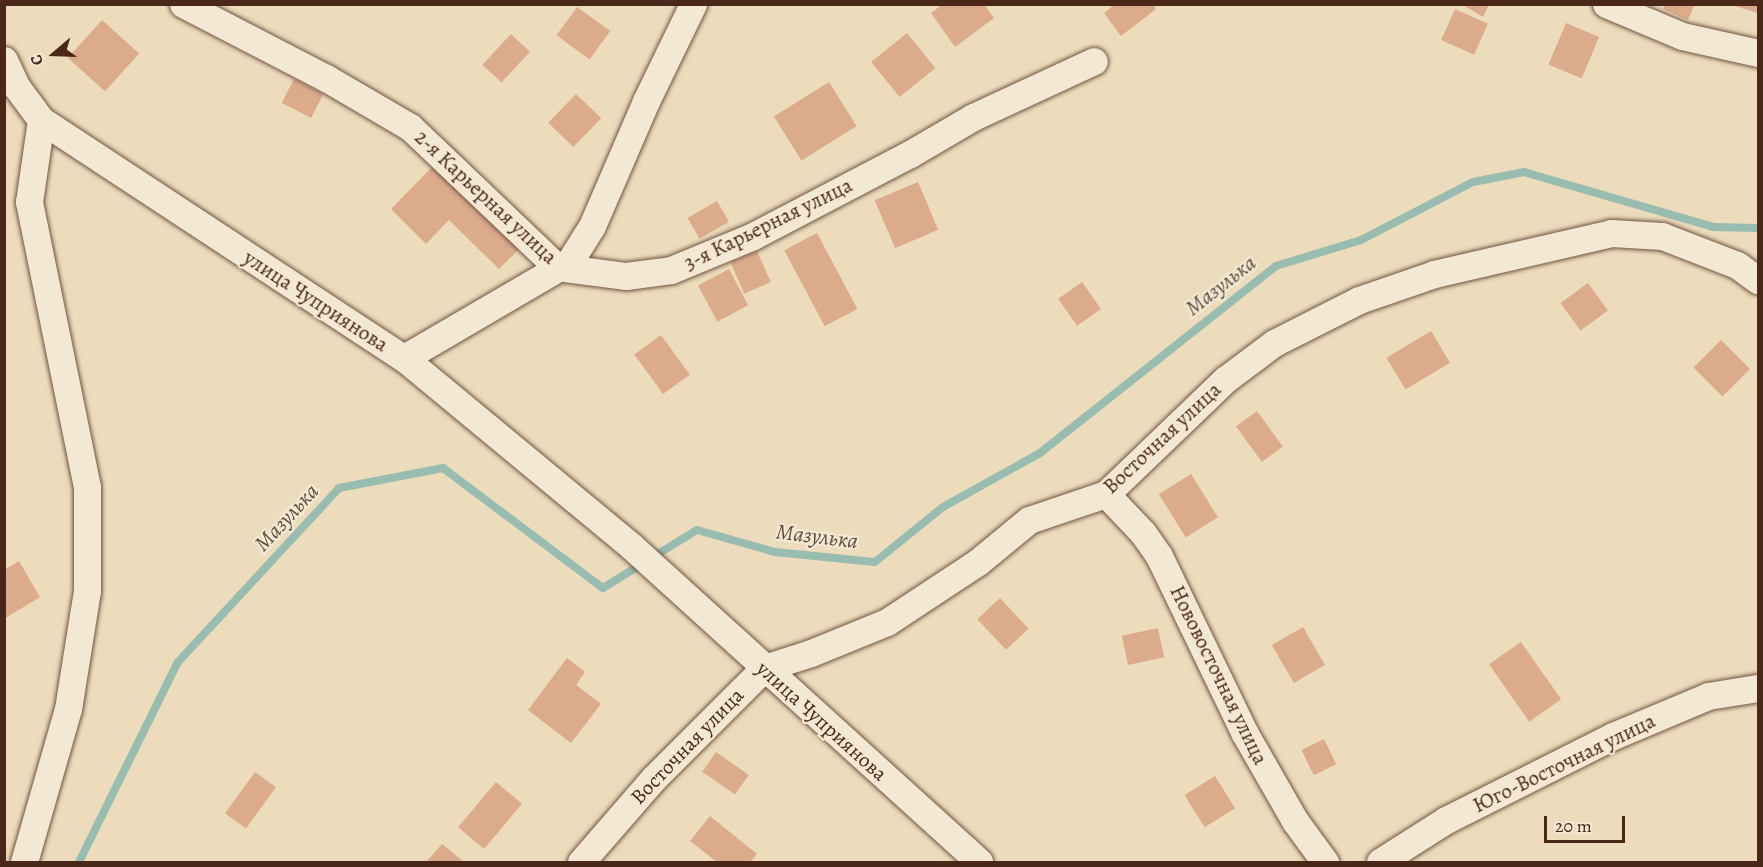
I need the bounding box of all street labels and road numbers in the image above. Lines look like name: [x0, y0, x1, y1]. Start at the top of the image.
street label: 2-я Карьерная улица: [410, 125, 562, 269]
street label: 3-я Карьерная улица: [680, 172, 856, 276]
street label: улица Чуприянова: [239, 245, 393, 357]
street label: Восточная улица: [1098, 377, 1226, 499]
street label: Нововосточная улица: [1165, 581, 1273, 769]
street label: улица Чуприянова: [751, 656, 893, 786]
street label: Восточная улица: [625, 683, 749, 809]
street label: Юго-Восточная улица: [1469, 708, 1659, 818]

